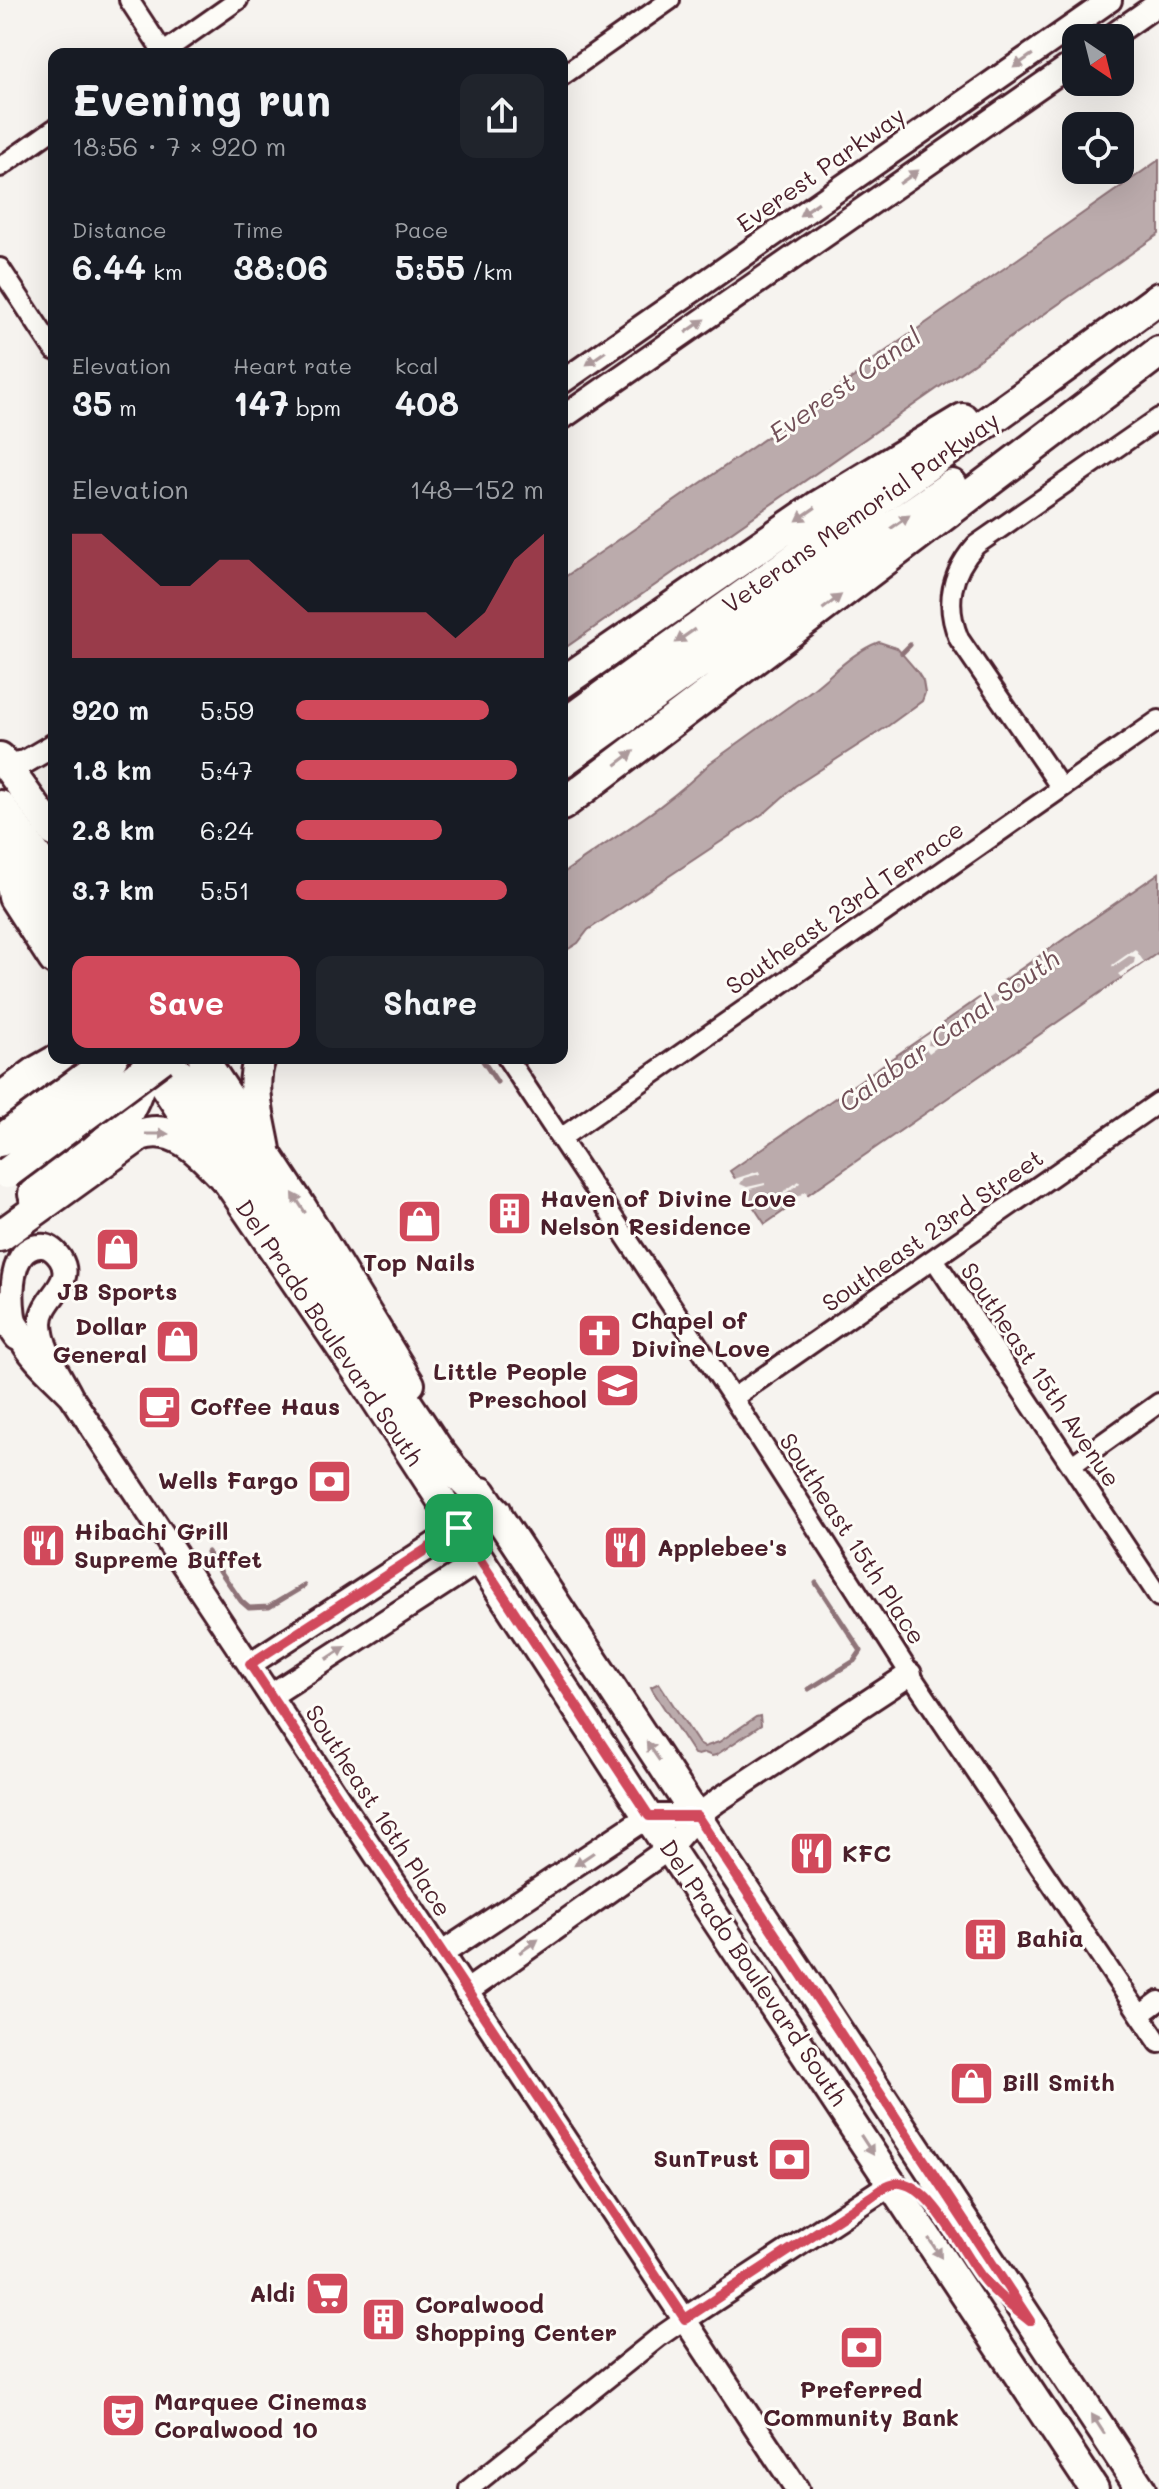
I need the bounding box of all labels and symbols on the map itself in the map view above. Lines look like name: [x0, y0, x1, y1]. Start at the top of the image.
north arrow: [1062, 24, 1134, 96]
one-way arrow: [1012, 53, 1033, 68]
street label: Everest Parkway: [730, 99, 910, 238]
one-way arrow: [898, 170, 919, 185]
one-way arrow: [799, 201, 820, 216]
one-way arrow: [685, 319, 706, 334]
water label: Everest Canal: [762, 319, 928, 449]
one-way arrow: [586, 350, 607, 365]
street label: Veterans Memorial Parkway: [716, 404, 1005, 619]
one-way arrow: [796, 506, 817, 521]
one-way arrow: [889, 515, 910, 530]
one-way arrow: [822, 594, 842, 610]
one-way arrow: [675, 628, 696, 643]
one-way arrow: [614, 751, 635, 766]
street label: Southeast 23rd Terrace: [719, 813, 969, 1001]
water label: Calabar Canal South: [831, 941, 1066, 1119]
one-way arrow: [144, 1128, 170, 1140]
street label: Southeast 23rd Street: [815, 1142, 1049, 1318]
place label: Haven of Divine Love Nelson Residence: [540, 1182, 796, 1241]
building icon: Haven of Divine Love Nelson Residence: [485, 1189, 533, 1237]
street label: Del Prado Boulevard South: [229, 1193, 431, 1471]
one-way arrow: [292, 1193, 307, 1214]
shop icon: Top Nails: [395, 1197, 443, 1245]
shop icon: JB Sports: [93, 1226, 141, 1274]
place label: Top Nails: [363, 1246, 475, 1277]
street label: Southeast 15th Avenue: [955, 1256, 1128, 1492]
place label: JB Sports: [57, 1275, 177, 1306]
place label: Chapel of Divine Love: [631, 1304, 770, 1363]
place label: Dollar General: [52, 1310, 147, 1369]
church icon: Chapel of Divine Love: [576, 1311, 624, 1359]
shop icon: Dollar General: [154, 1317, 202, 1365]
place label: Little People Preschool: [433, 1355, 587, 1414]
school or university icon: Little People Preschool: [594, 1362, 642, 1410]
cafe icon: Coffee Haus: [135, 1383, 183, 1431]
place label: Coffee Haus: [190, 1390, 340, 1421]
street label: Southeast 15th Place: [773, 1427, 933, 1650]
bank icon: Wells Fargo: [305, 1457, 353, 1505]
place label: Wells Fargo: [158, 1464, 298, 1495]
pin: [425, 1494, 493, 1562]
place label: Hibachi Grill Supreme Buffet: [74, 1515, 262, 1574]
restaurant icon: Hibachi Grill Supreme Buffet: [19, 1522, 67, 1570]
restaurant icon: Applebee's: [602, 1524, 650, 1572]
place label: Applebee's: [657, 1531, 787, 1562]
one-way arrow: [325, 1647, 347, 1661]
street label: Southeast 16th Place: [299, 1698, 459, 1922]
one-way arrow: [646, 1740, 661, 1762]
restaurant icon: KFC: [787, 1830, 835, 1878]
street label: Del Prado Boulevard South: [653, 1833, 855, 2111]
place label: KFC: [842, 1837, 891, 1868]
one-way arrow: [573, 1851, 595, 1866]
building icon: Bahia: [961, 1915, 1009, 1963]
place label: Bahia: [1016, 1922, 1084, 1953]
one-way arrow: [519, 1939, 540, 1954]
shop icon: Bill Smith: [947, 2059, 995, 2107]
place label: Bill Smith: [1002, 2066, 1115, 2097]
one-way arrow: [859, 2134, 874, 2155]
bank icon: SunTrust: [766, 2135, 814, 2183]
place label: SunTrust: [653, 2142, 759, 2173]
one-way arrow: [928, 2238, 943, 2259]
supermarket icon: Aldi: [303, 2270, 351, 2318]
place label: Aldi: [249, 2277, 296, 2308]
place label: Coralwood Shopping Center: [415, 2288, 617, 2347]
building icon: Coralwood Shopping Center: [360, 2295, 408, 2343]
bank icon: Preferred Community Bank: [837, 2324, 885, 2372]
place label: Preferred Community Bank: [763, 2373, 959, 2432]
place label: Marquee Cinemas Coralwood 10: [154, 2385, 367, 2444]
theatre icon: Marquee Cinemas Coralwood 10: [99, 2392, 147, 2440]
one-way arrow: [1091, 2413, 1106, 2435]

